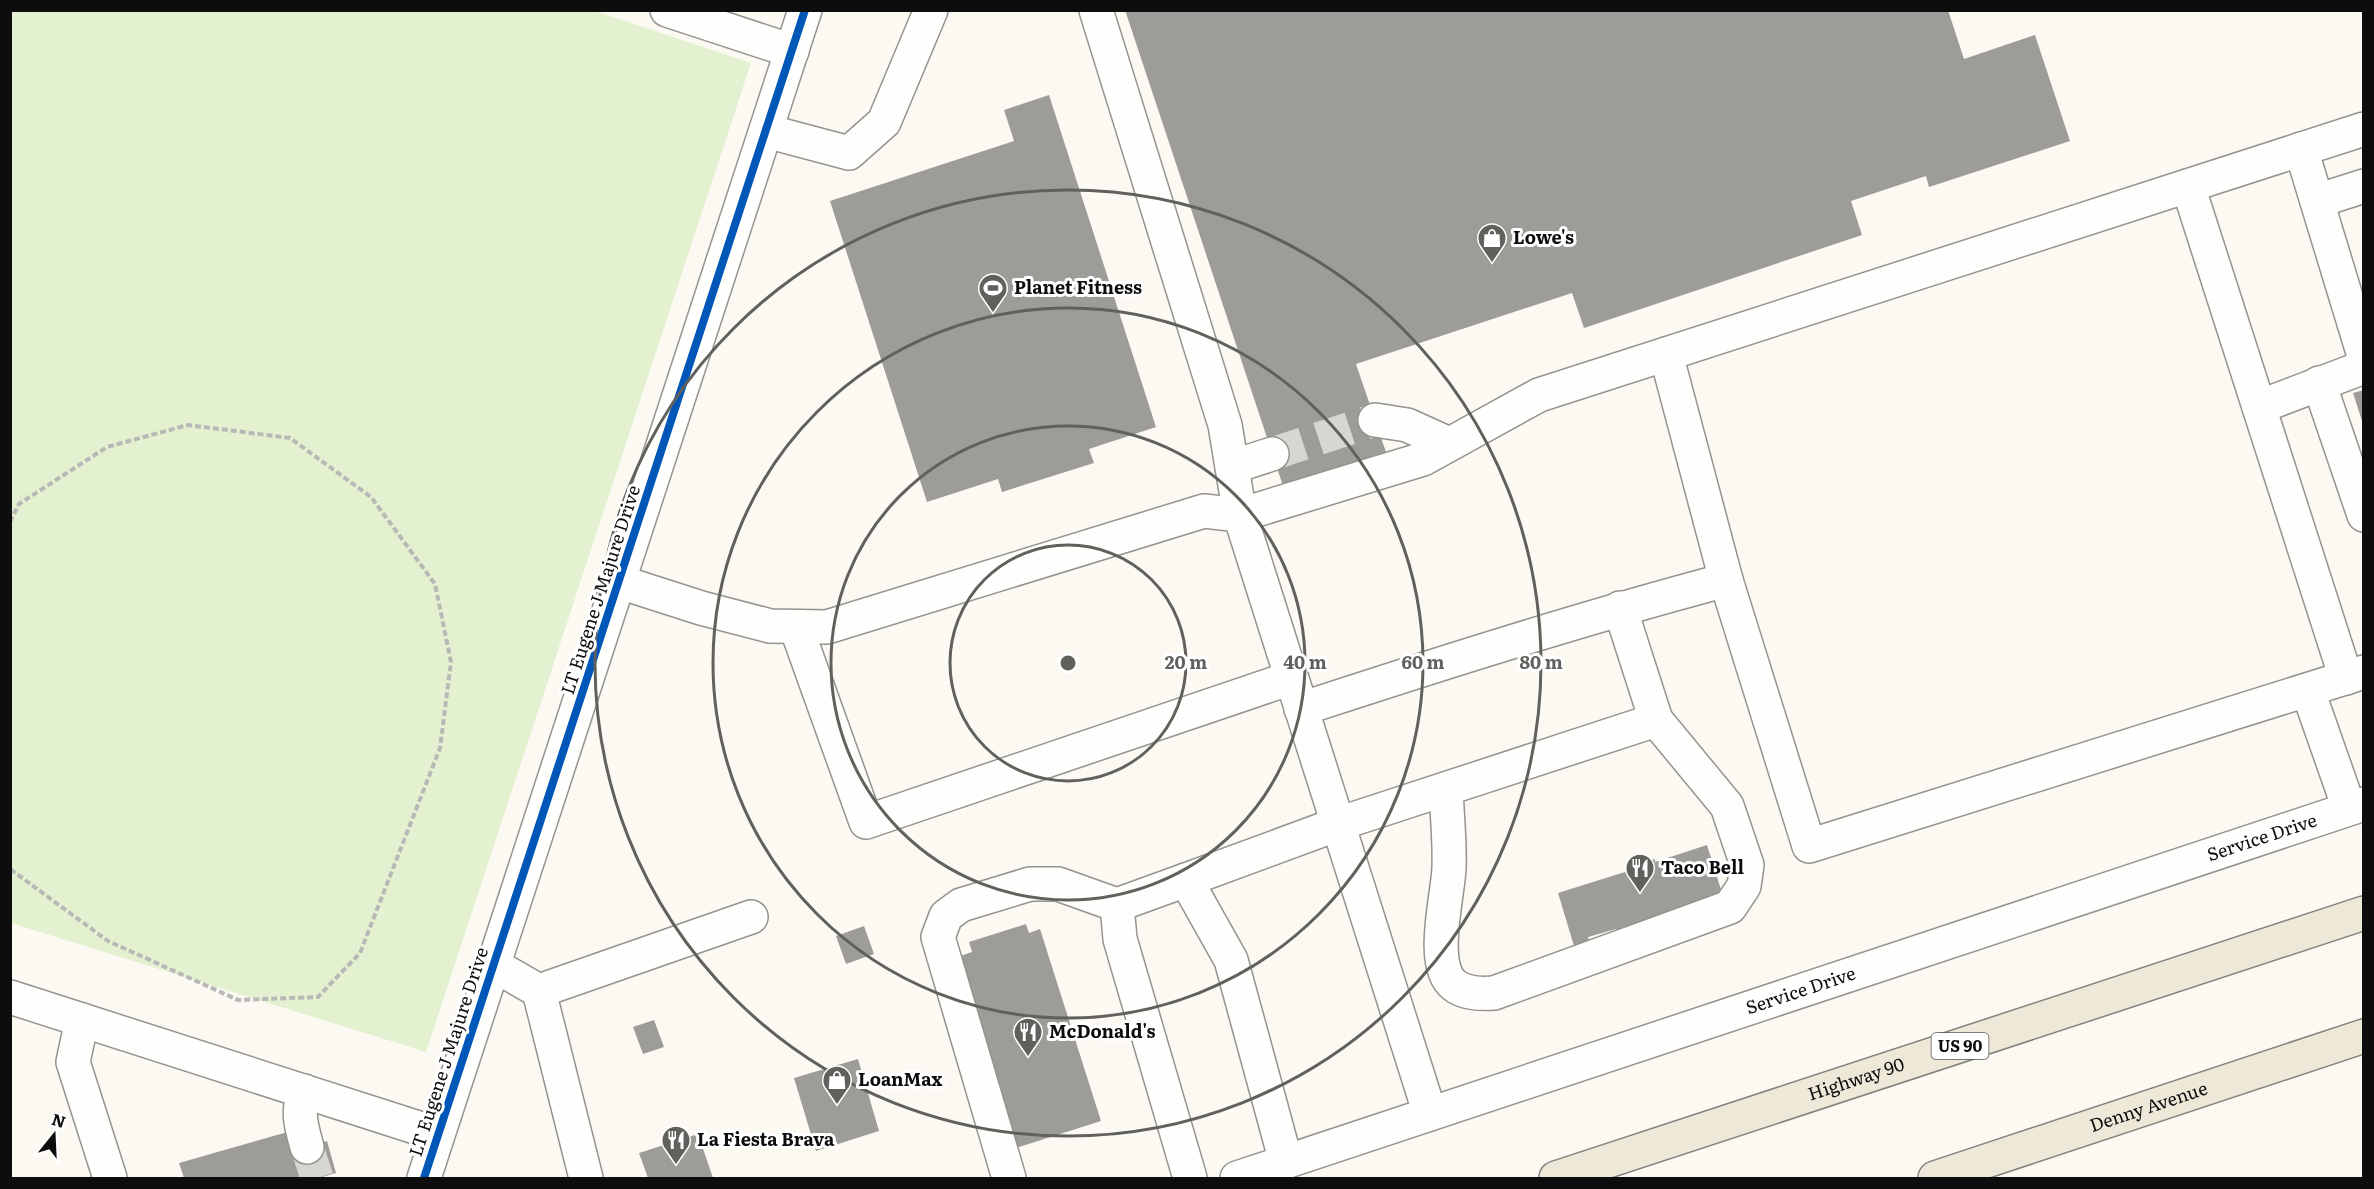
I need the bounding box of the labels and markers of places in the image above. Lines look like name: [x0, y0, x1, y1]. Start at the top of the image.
shop icon: Lowe's: [1476, 222, 1508, 264]
place label: Lowe's: [1513, 223, 1574, 250]
sports icon: Planet Fitness: [977, 272, 1009, 314]
place label: Planet Fitness: [1014, 273, 1142, 300]
centre of rings: [1058, 653, 1078, 673]
restaurant icon: Taco Bell: [1624, 852, 1656, 894]
place label: Taco Bell: [1661, 853, 1744, 880]
restaurant icon: McDonald's: [1012, 1016, 1044, 1058]
place label: McDonald's: [1049, 1017, 1155, 1044]
shop icon: LoanMax: [821, 1064, 853, 1106]
place label: LoanMax: [858, 1065, 943, 1092]
restaurant icon: La Fiesta Brava: [660, 1124, 692, 1166]
place label: La Fiesta Brava: [697, 1125, 835, 1152]

